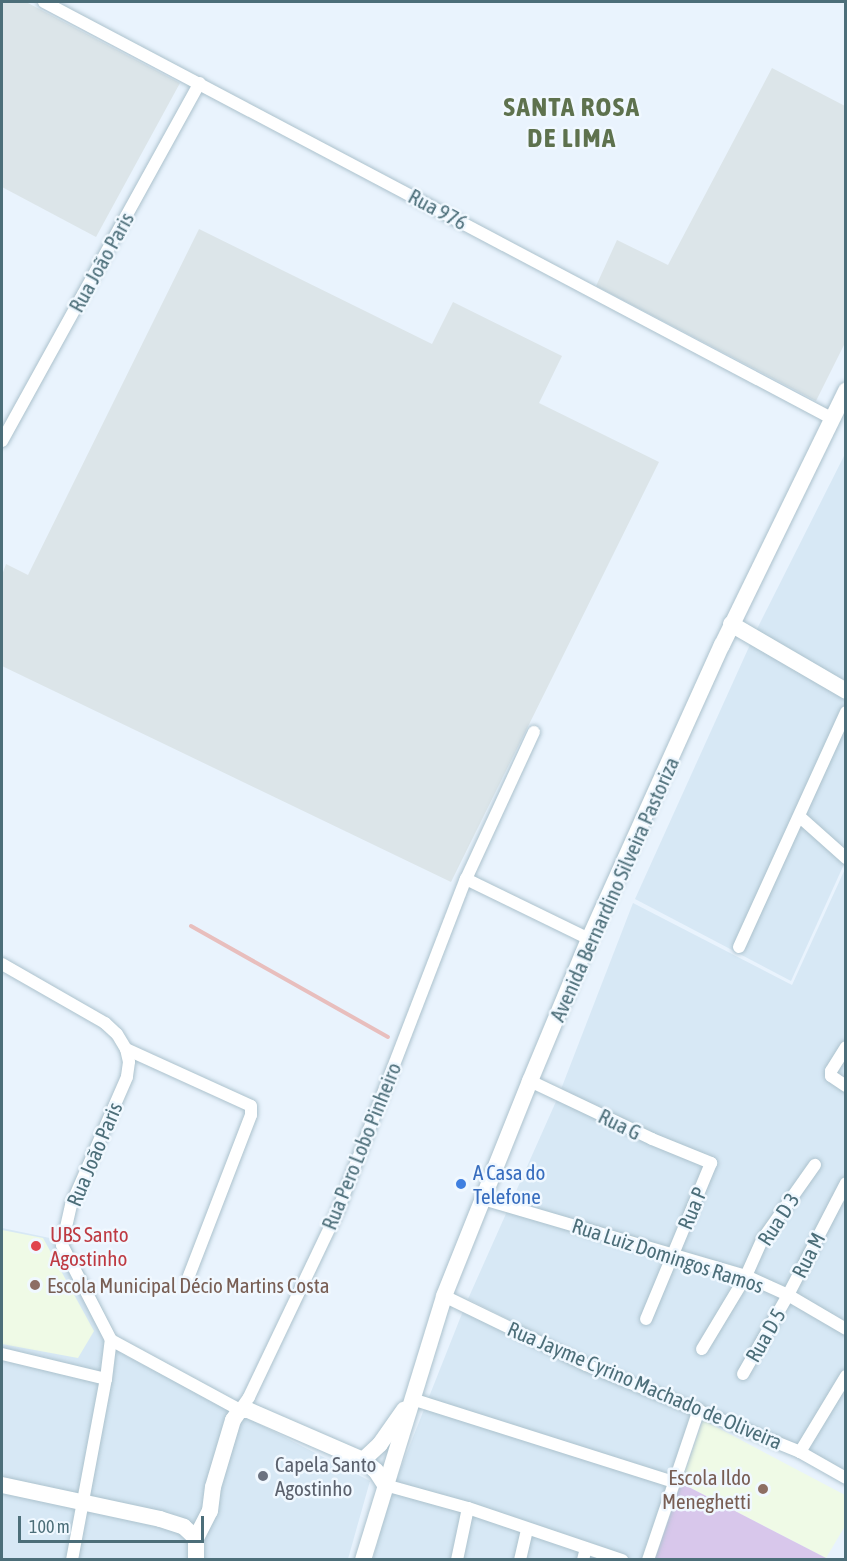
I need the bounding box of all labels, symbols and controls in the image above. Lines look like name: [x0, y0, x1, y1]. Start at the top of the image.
district label: SANTA ROSA DE LIMA: [504, 90, 640, 153]
street label: Rua 976: [404, 183, 472, 235]
street label: Rua João Paris: [63, 208, 139, 316]
street label: Avenida Bernardino Silveira Pastoriza: [544, 753, 684, 1025]
street label: Rua Pero Lobo Pinheiro: [316, 1059, 406, 1233]
street label: Rua João Paris: [61, 1098, 127, 1210]
street label: Rua G: [595, 1103, 645, 1145]
place label: A Casa do Telefone: [473, 1159, 545, 1209]
marker: A Casa do Telefone: [454, 1177, 468, 1191]
street label: Rua P: [672, 1183, 712, 1233]
street label: Rua D 3: [752, 1188, 804, 1250]
street label: Rua Luiz Domingos Ramos: [569, 1212, 767, 1298]
place label: UBS Santo Agostinho: [50, 1221, 129, 1271]
street label: Rua M: [786, 1228, 830, 1282]
marker: UBS Santo Agostinho: [27, 1237, 45, 1255]
place label: Escola Municipal Décio Martins Costa: [47, 1272, 329, 1298]
marker: Escola Municipal Décio Martins Costa: [28, 1278, 42, 1292]
street label: Rua D 5: [740, 1304, 790, 1366]
street label: Rua Jayme Cyrino Machado de Oliveira: [504, 1316, 786, 1454]
place label: Capela Santo Agostinho: [275, 1451, 376, 1501]
place label: Escola Ildo Meneghetti: [662, 1464, 751, 1514]
marker: Capela Santo Agostinho: [256, 1469, 270, 1483]
marker: Escola Ildo Meneghetti: [756, 1482, 770, 1496]
scale bar: [21, 1504, 207, 1542]
text: 100 m: [29, 1516, 70, 1537]

